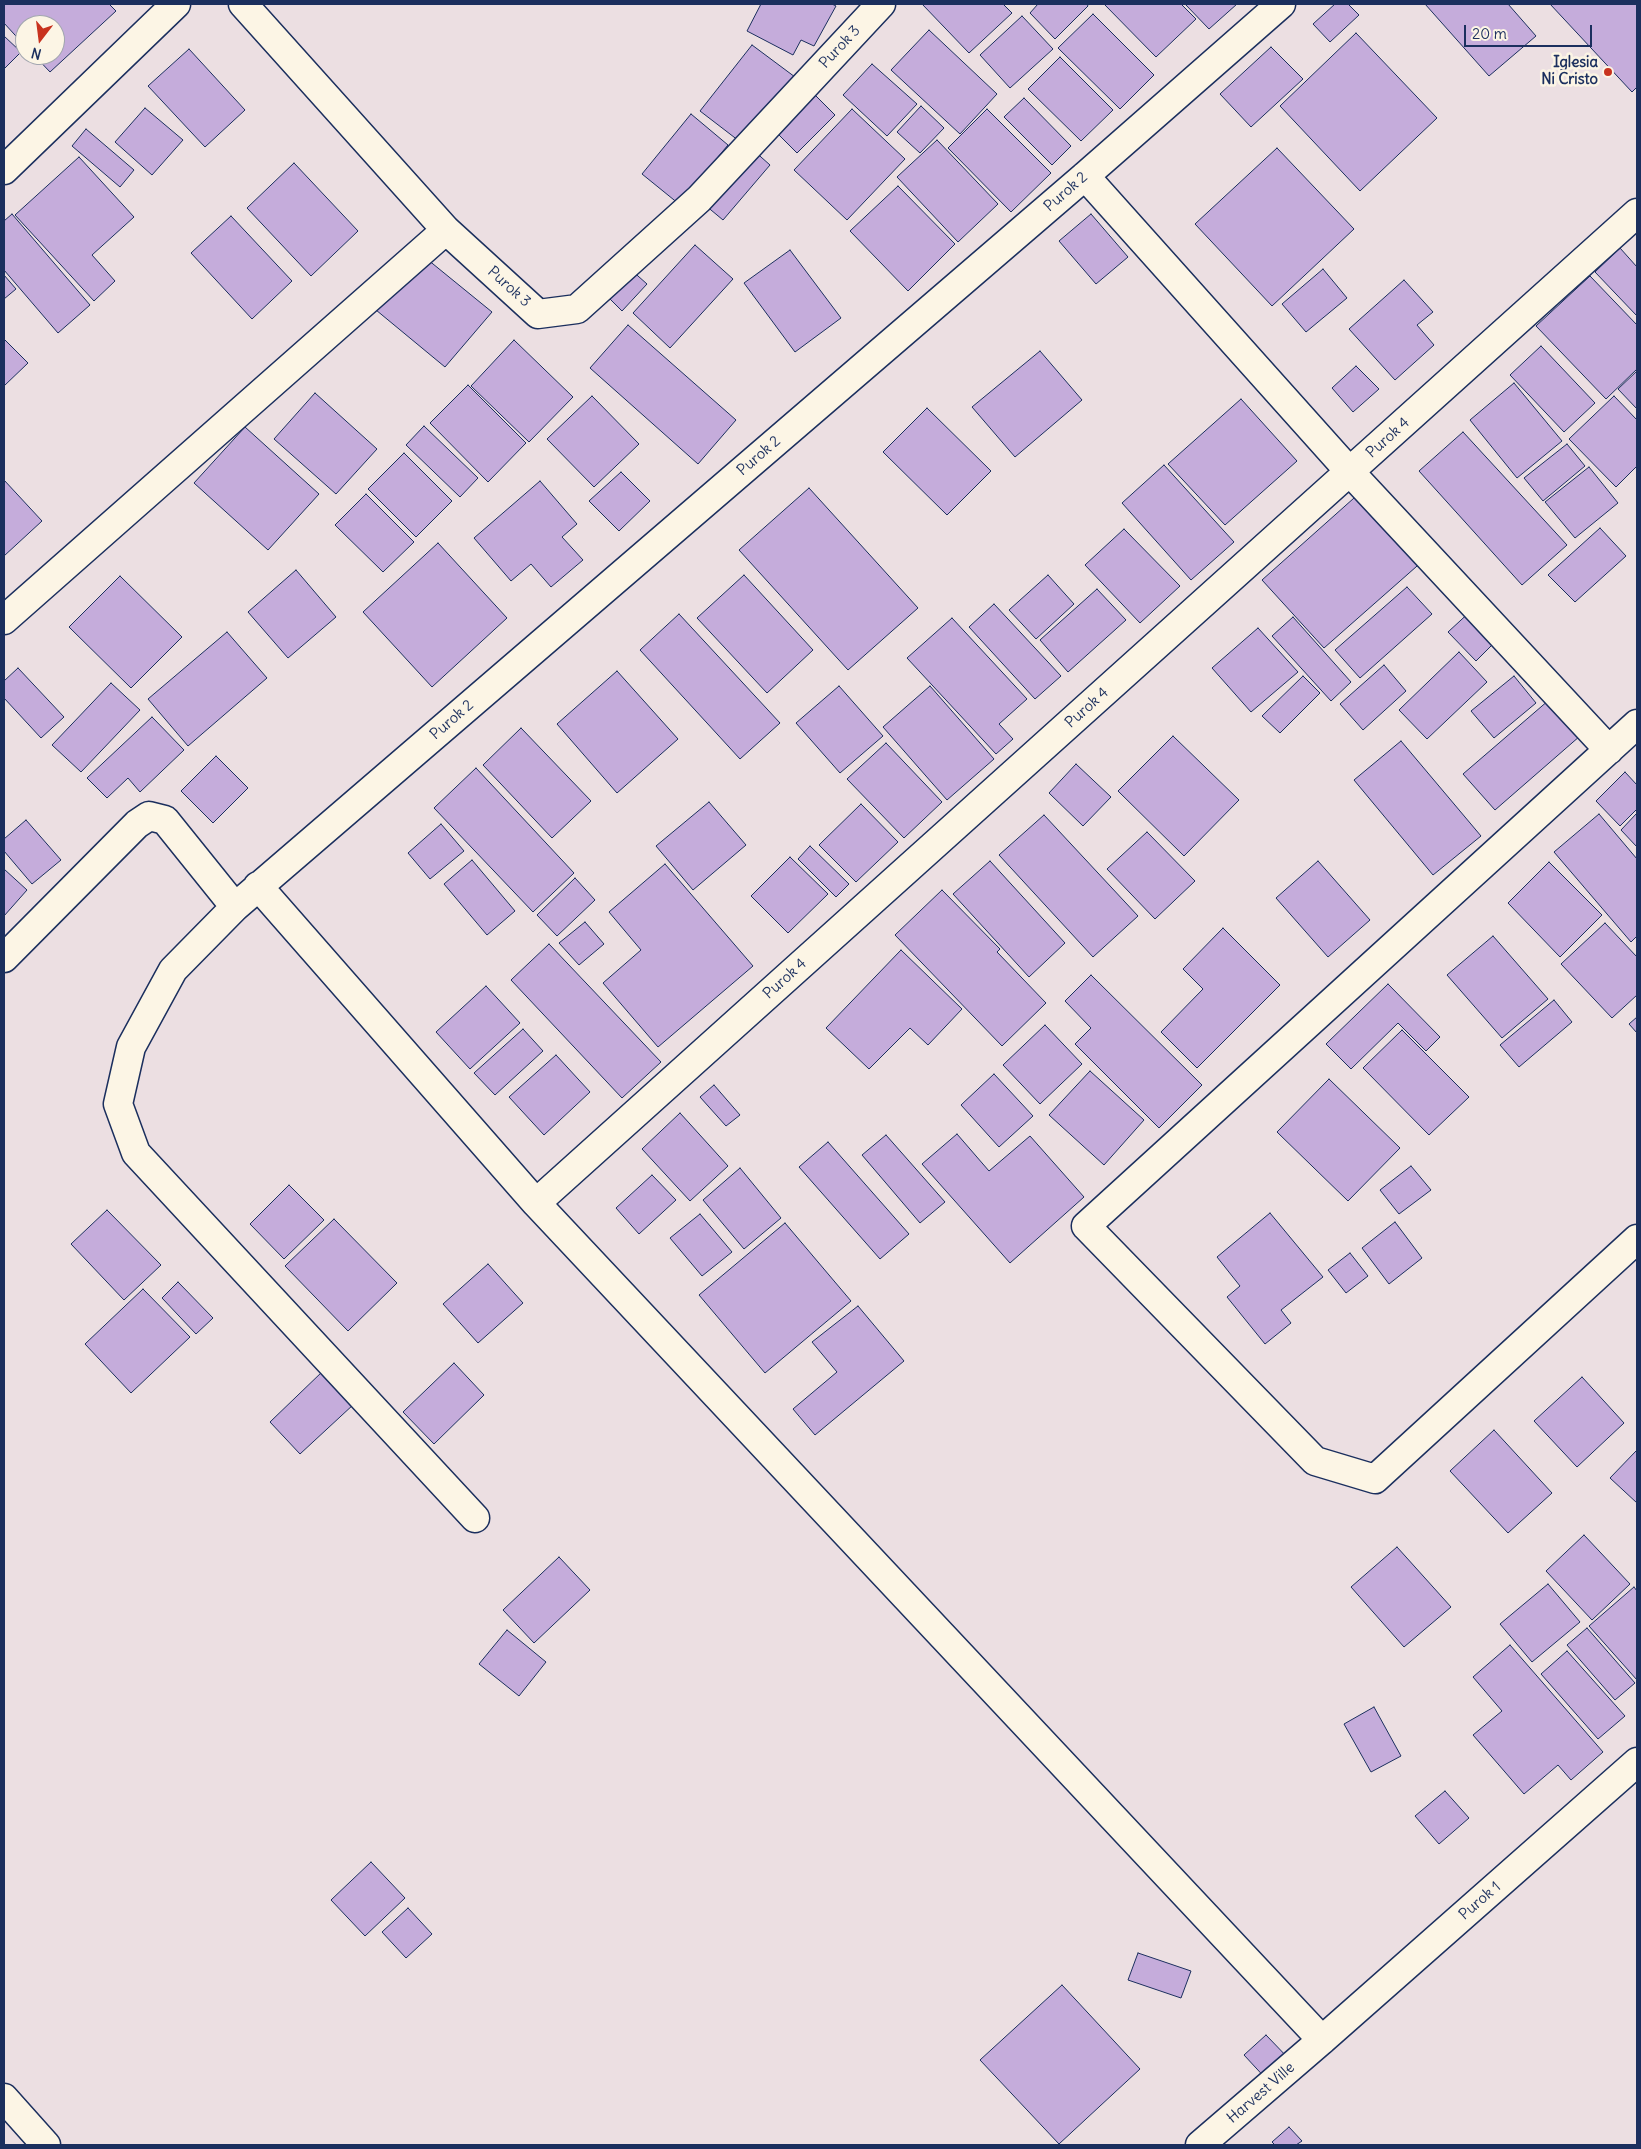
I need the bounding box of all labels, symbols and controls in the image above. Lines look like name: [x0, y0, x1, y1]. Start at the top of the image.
north arrow: [15, 15, 65, 65]
scale bar: [1466, 15, 1594, 47]
street label: Purok 3: [816, 22, 864, 72]
text: 20 m: [1472, 24, 1507, 43]
text: N: [29, 44, 43, 63]
place label: Iglesia Ni Cristo: [1541, 54, 1598, 89]
marker: Iglesia Ni Cristo: [1602, 66, 1614, 78]
street label: Purok 2: [1041, 168, 1091, 216]
street label: Purok 3: [484, 263, 534, 311]
street label: Purok 4: [1363, 414, 1413, 462]
street label: Purok 2: [734, 432, 784, 480]
street label: Purok 4: [1062, 684, 1112, 732]
street label: Purok 2: [427, 696, 477, 744]
street label: Purok 4: [760, 955, 810, 1003]
street label: Purok 1: [1455, 1878, 1505, 1924]
street label: Harvest Ville: [1223, 2059, 1299, 2127]

